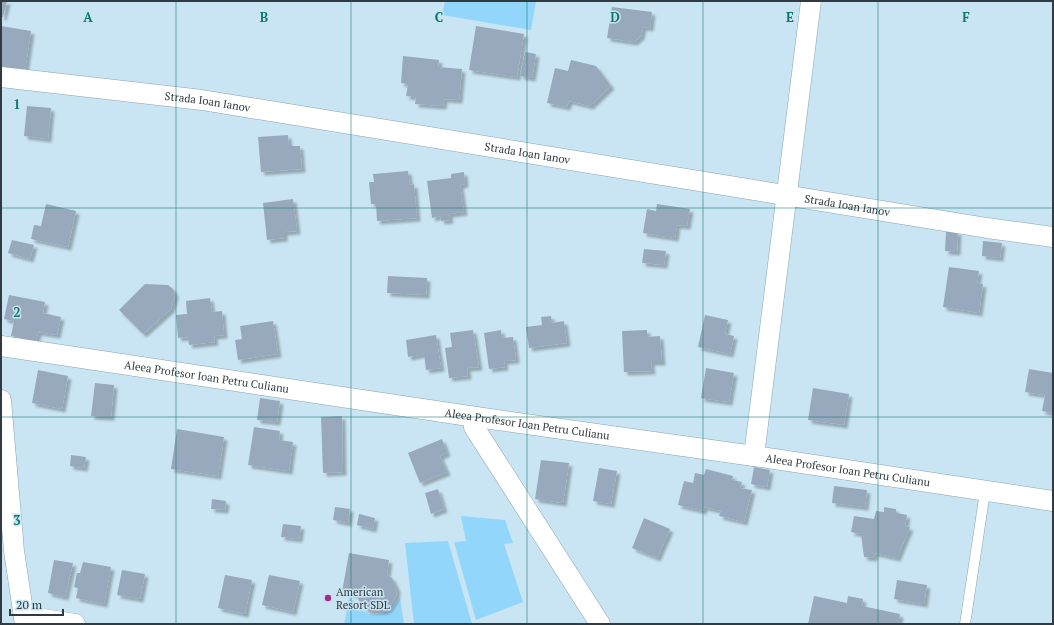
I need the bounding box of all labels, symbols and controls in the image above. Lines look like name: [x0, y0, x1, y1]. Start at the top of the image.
text: A: [83, 8, 93, 26]
text: B: [260, 8, 268, 26]
text: C: [435, 8, 443, 26]
text: D: [610, 8, 620, 26]
text: E: [786, 8, 794, 26]
text: F: [962, 8, 970, 26]
street label: Strada Ioan Ianov: [164, 89, 252, 115]
text: 1: [13, 95, 21, 113]
street label: Strada Ioan Ianov: [484, 139, 572, 167]
street label: Strada Ioan Ianov: [803, 191, 891, 219]
text: 2: [13, 303, 21, 321]
street label: Aleea Profesor Ioan Petru Culianu: [123, 358, 291, 396]
street label: Aleea Profesor Ioan Petru Culianu: [444, 405, 611, 443]
street label: Aleea Profesor Ioan Petru Culianu: [765, 451, 932, 490]
text: 3: [13, 511, 21, 529]
place label: American Resort SDL: [336, 585, 390, 612]
scale bar: [10, 591, 63, 617]
marker: American Resort SDL: [323, 593, 333, 603]
text: 20 m: [16, 597, 43, 612]

